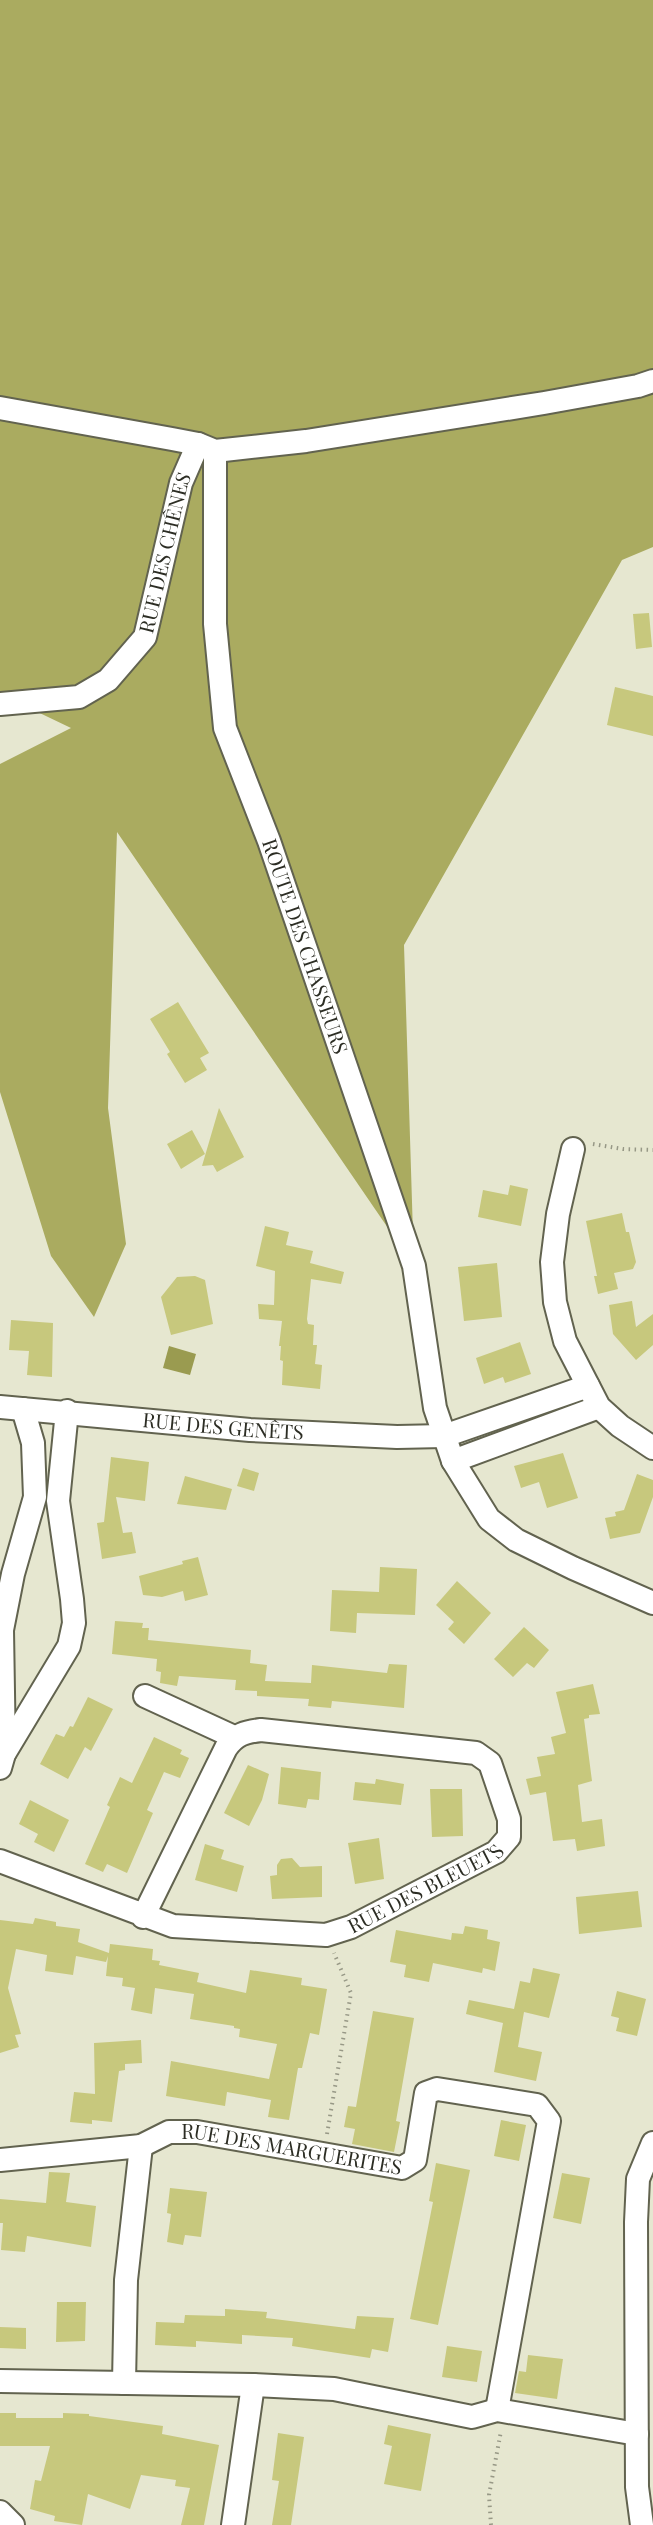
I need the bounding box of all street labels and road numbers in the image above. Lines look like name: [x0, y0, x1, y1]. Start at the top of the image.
street label: RUE DES CHÊNES: [131, 468, 196, 636]
street label: ROUTE DES CHASSEURS: [257, 835, 356, 1057]
street label: RUE DES GENÊTS: [141, 1405, 304, 1445]
street label: RUE DES BLEUETS: [342, 1838, 509, 1939]
street label: RUE DES MARGUERITES: [181, 2117, 404, 2180]

